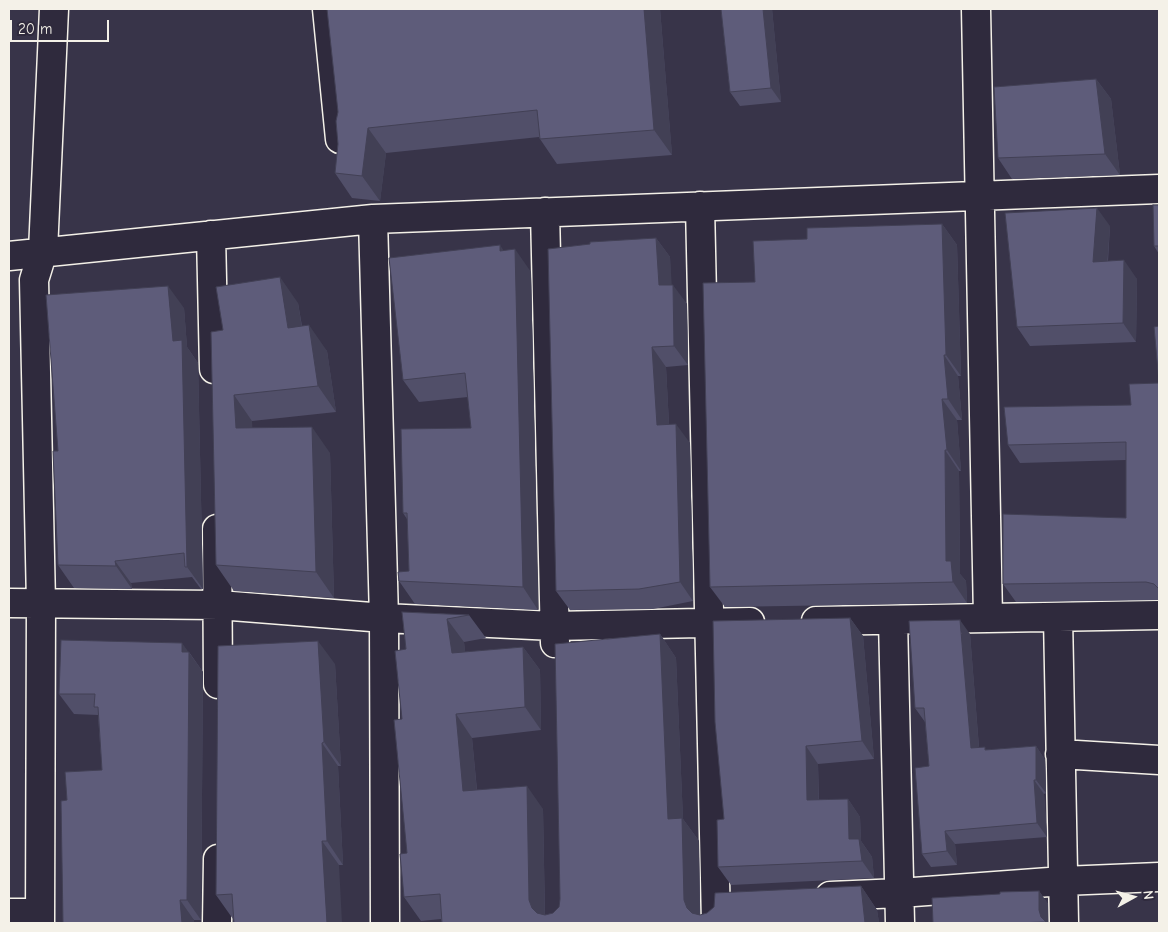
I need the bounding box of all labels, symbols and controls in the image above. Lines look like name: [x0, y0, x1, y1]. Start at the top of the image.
scale bar: [12, 10, 111, 42]
text: 20 m: [18, 20, 52, 38]
north arrow: [1108, 872, 1158, 922]
text: N: [1139, 890, 1157, 901]

